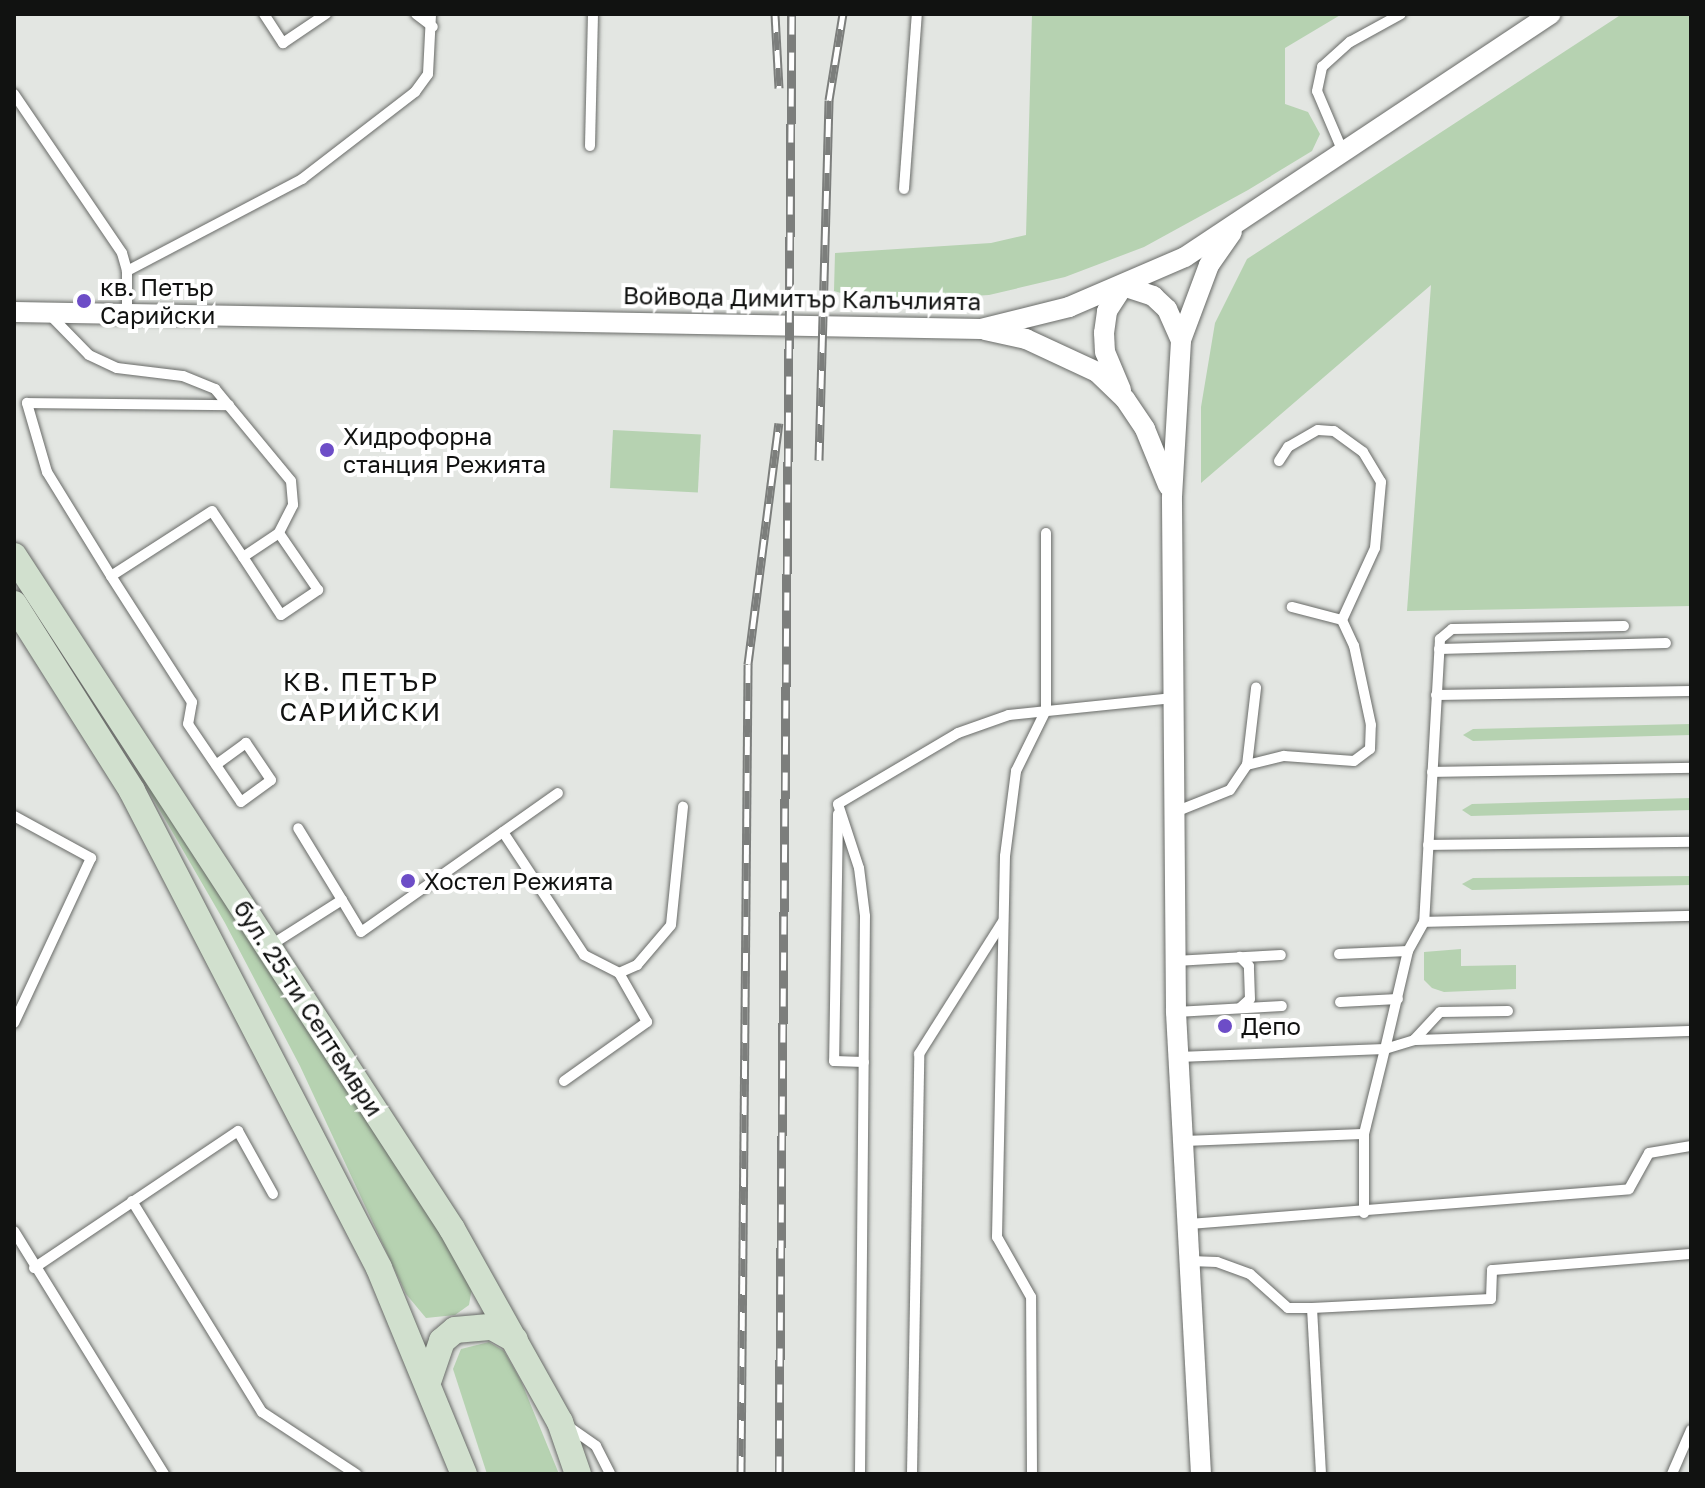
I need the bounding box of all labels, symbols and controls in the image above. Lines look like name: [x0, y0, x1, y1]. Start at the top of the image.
place label: кв. Петър Сарийски: [100, 273, 215, 329]
street label: Войвода Димитър Калъчлията: [623, 280, 981, 316]
marker: кв. Петър Сарийски: [75, 292, 93, 310]
place label: Хидрофорна станция Режията: [343, 422, 546, 478]
marker: Хидрофорна станция Режията: [318, 441, 336, 459]
district label: КВ. ПЕТЪР САРИЙСКИ: [280, 666, 442, 728]
place label: Хостел Режията: [424, 867, 613, 895]
marker: Хостел Режията: [399, 872, 417, 890]
street label: бул. 25-ти Септември: [228, 895, 390, 1121]
place label: Депо: [1241, 1012, 1301, 1040]
marker: Депо: [1216, 1017, 1234, 1035]

